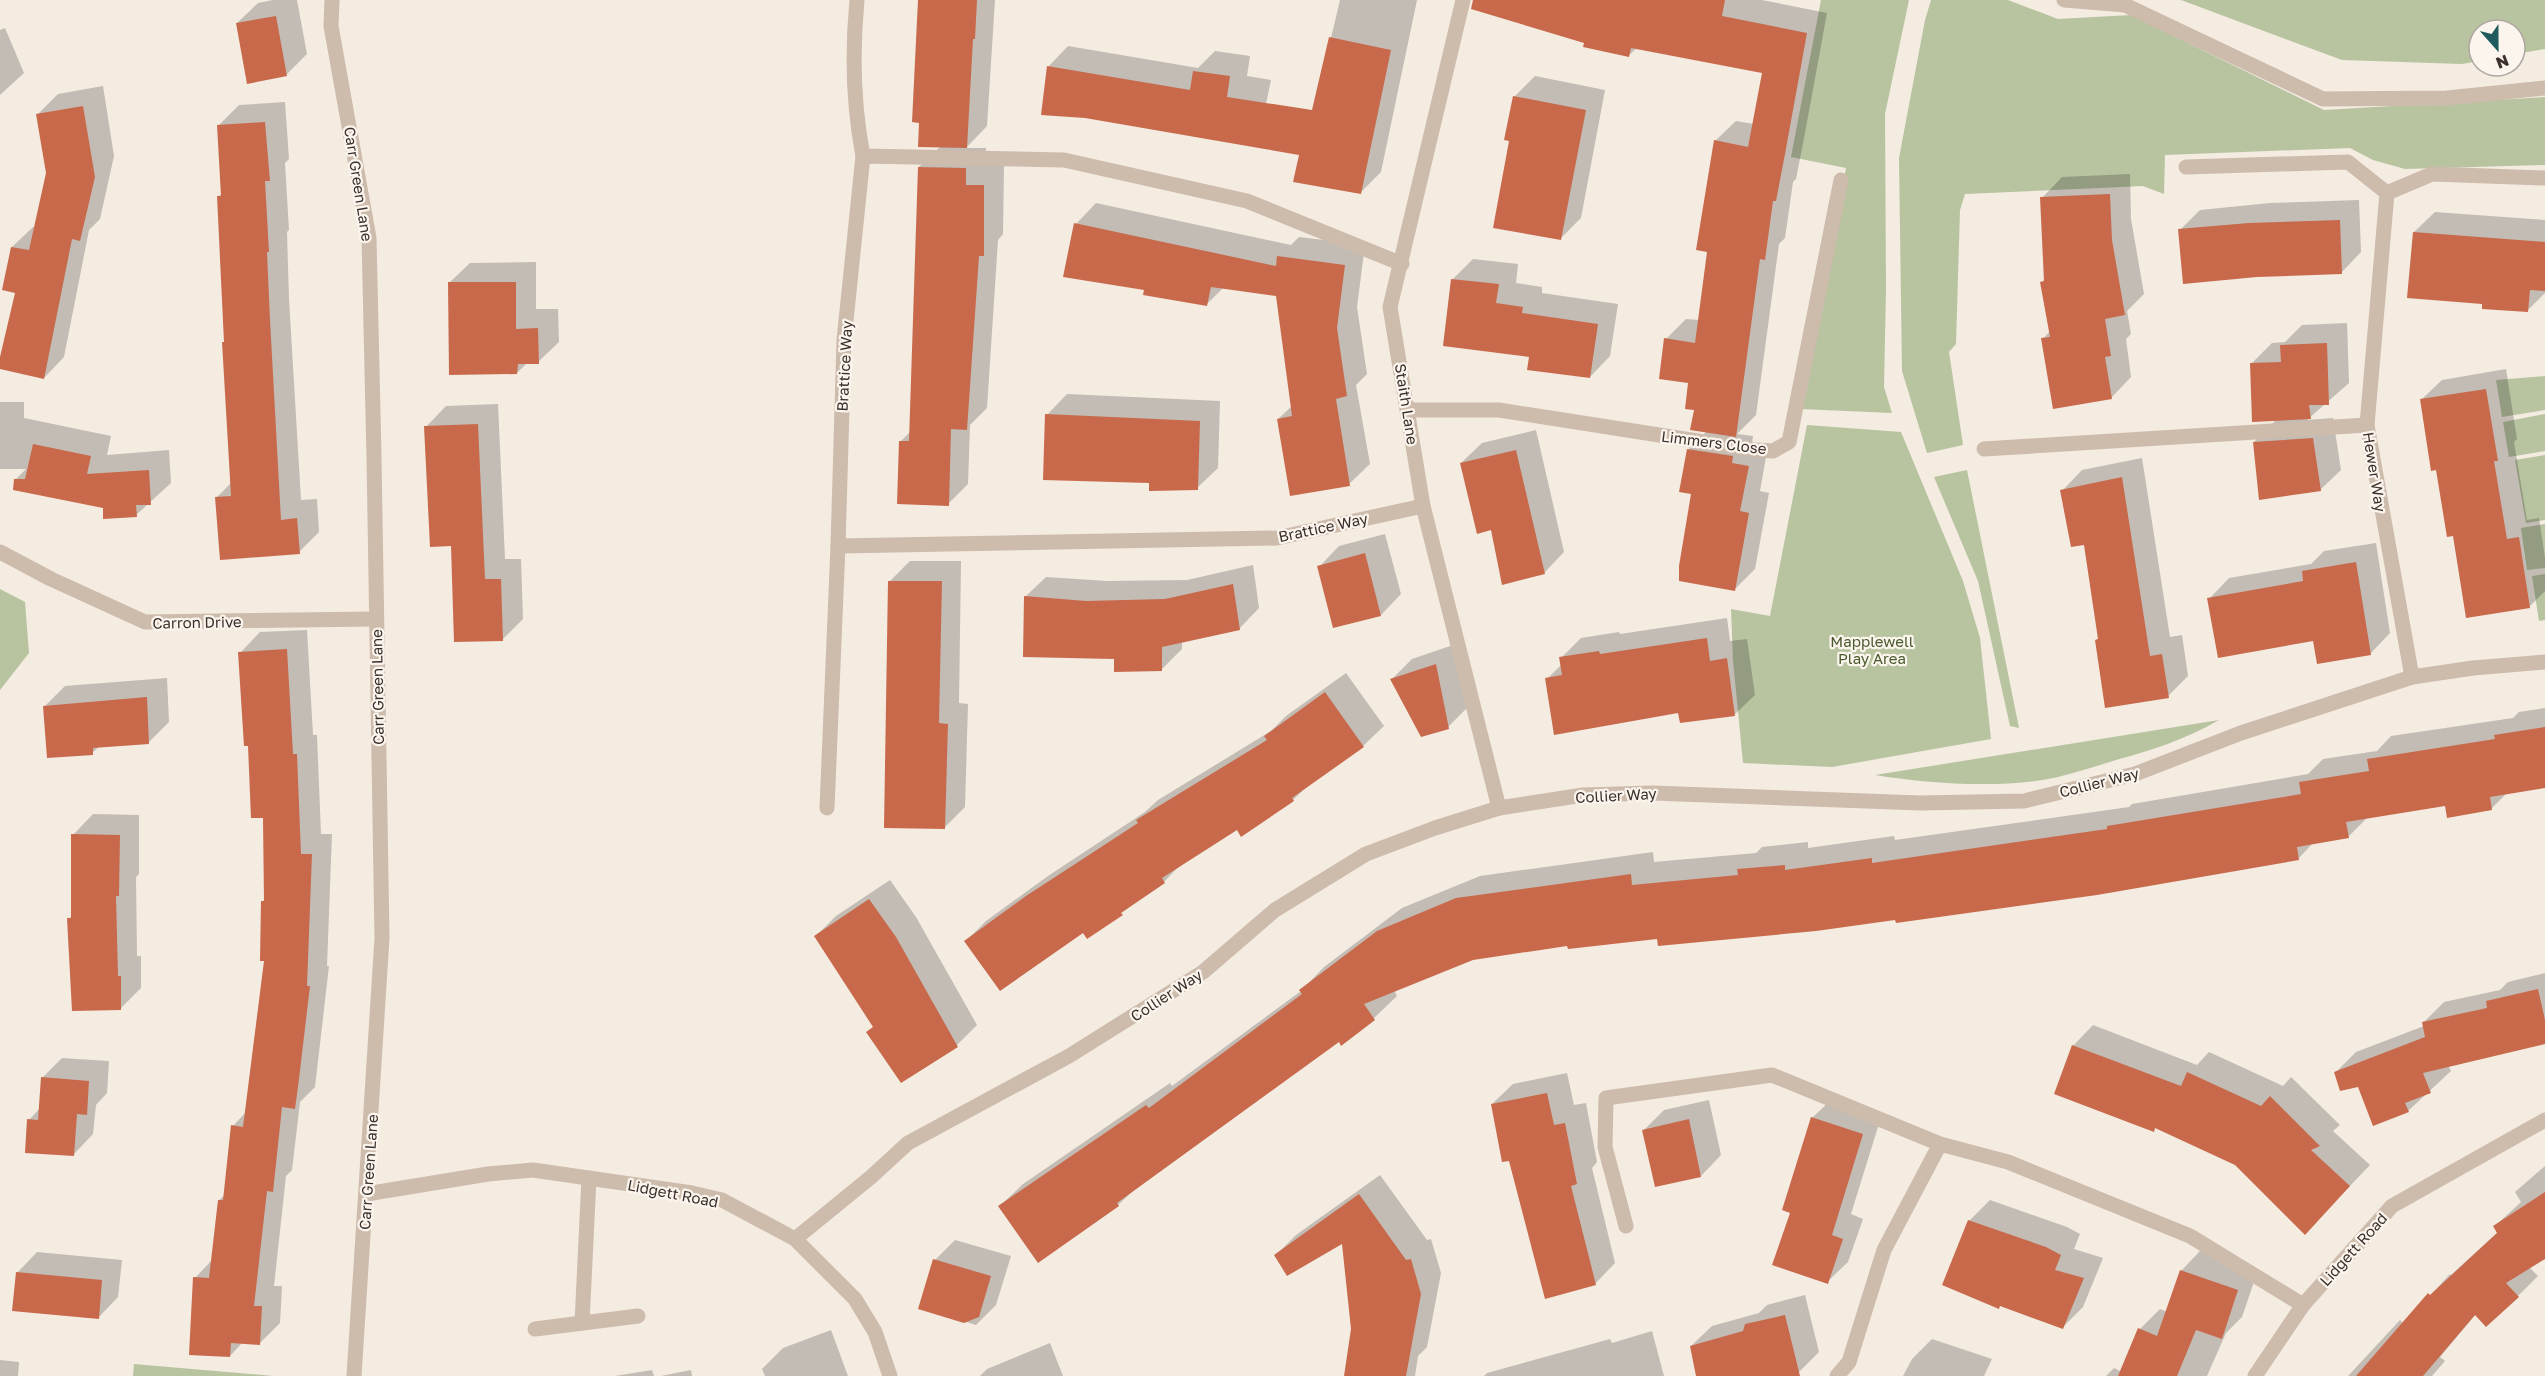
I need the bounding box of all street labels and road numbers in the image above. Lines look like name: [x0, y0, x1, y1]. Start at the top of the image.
street label: Carr Green Lane: [341, 125, 377, 243]
street label: Brattice Way: [833, 320, 855, 412]
street label: Staith Lane: [1392, 362, 1422, 446]
street label: Limmers Close: [1660, 427, 1768, 457]
street label: Hewer Way: [2360, 431, 2390, 514]
street label: Brattice Way: [1277, 509, 1370, 545]
street label: Carron Drive: [152, 612, 242, 632]
street label: Carr Green Lane: [367, 629, 387, 745]
street label: Collier Way: [2057, 763, 2141, 801]
street label: Collier Way: [1575, 784, 1658, 806]
street label: Collier Way: [1127, 965, 1206, 1025]
street label: Carr Green Lane: [355, 1113, 381, 1230]
street label: Lidgett Road: [626, 1175, 720, 1211]
street label: Lidgett Road: [2316, 1209, 2390, 1289]

